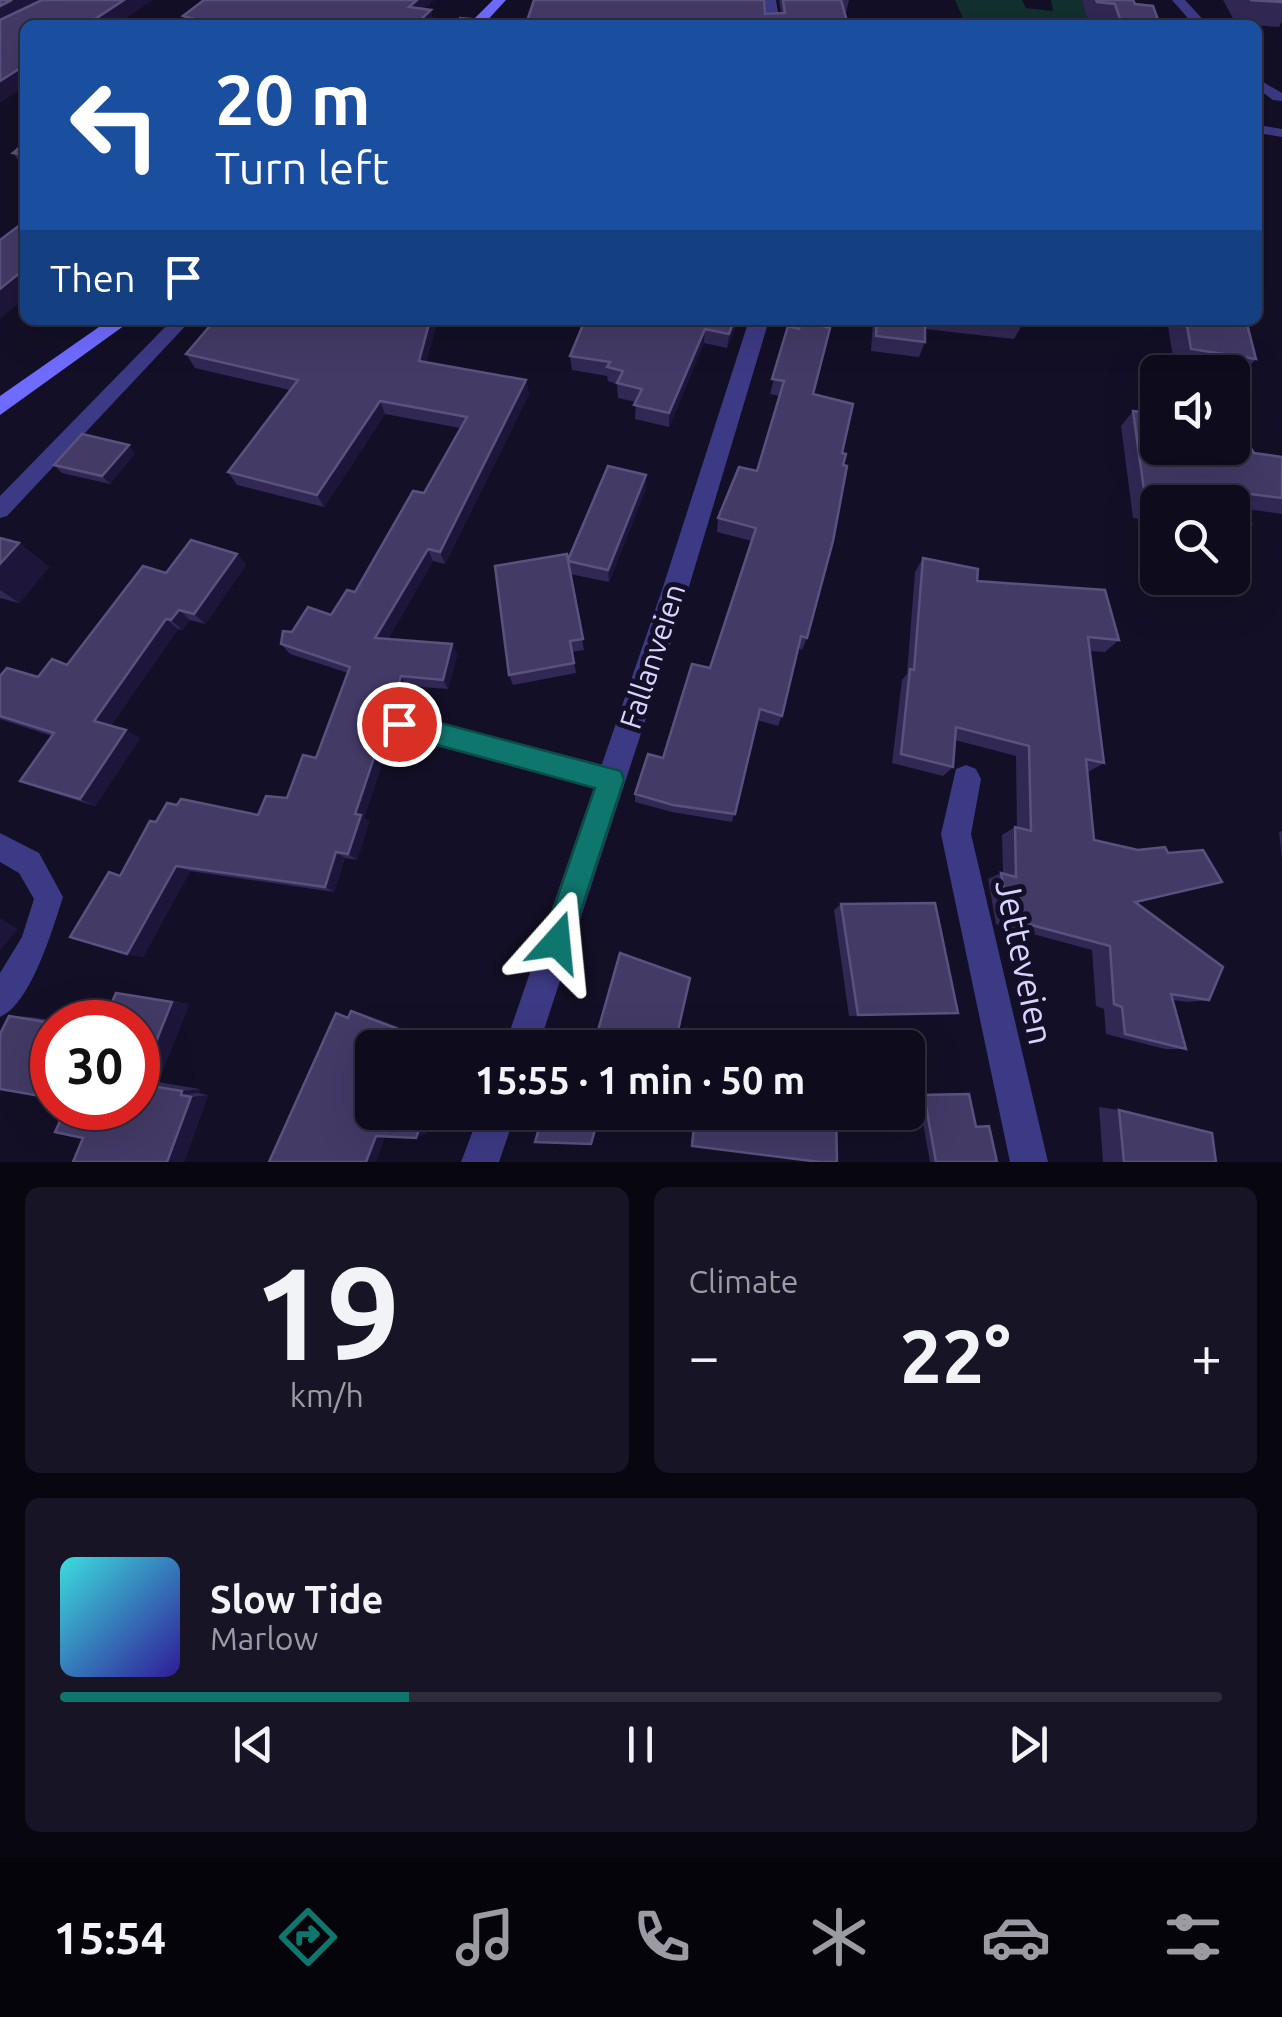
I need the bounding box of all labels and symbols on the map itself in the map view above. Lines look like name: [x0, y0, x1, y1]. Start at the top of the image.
street label: Fallanveien: [613, 579, 691, 733]
pin: [357, 682, 442, 767]
street label: Jetteveien: [988, 876, 1062, 1048]
position arrow: [505, 890, 609, 994]
speed limit sign: 30: [30, 1000, 160, 1130]

